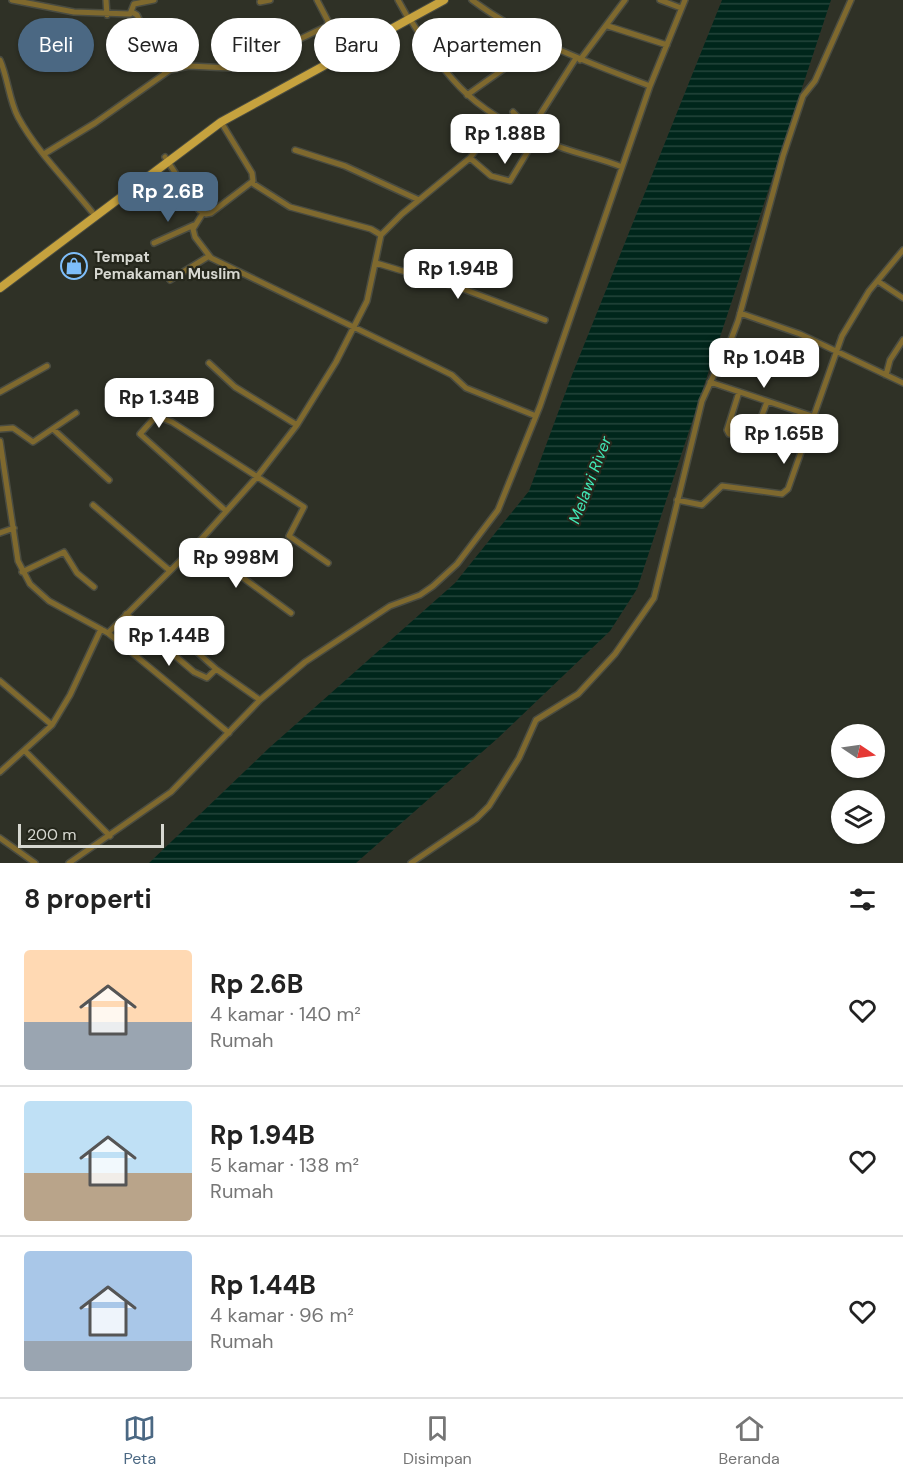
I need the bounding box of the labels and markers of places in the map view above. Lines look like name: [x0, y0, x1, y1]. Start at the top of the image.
pin: Rp 1.88B: [443, 114, 567, 165]
pin: Rp 2.6B: [113, 172, 223, 223]
place label: Tempat Pemakaman Muslim: [94, 247, 240, 284]
pin: Rp 1.94B: [396, 249, 520, 300]
shop icon: Tempat Pemakaman Muslim: [59, 251, 89, 281]
pin: Rp 1.04B: [702, 338, 826, 389]
pin: Rp 1.34B: [97, 378, 221, 429]
pin: Rp 1.65B: [722, 414, 846, 465]
pin: Rp 998M: [181, 538, 291, 589]
pin: Rp 1.44B: [107, 616, 231, 667]

